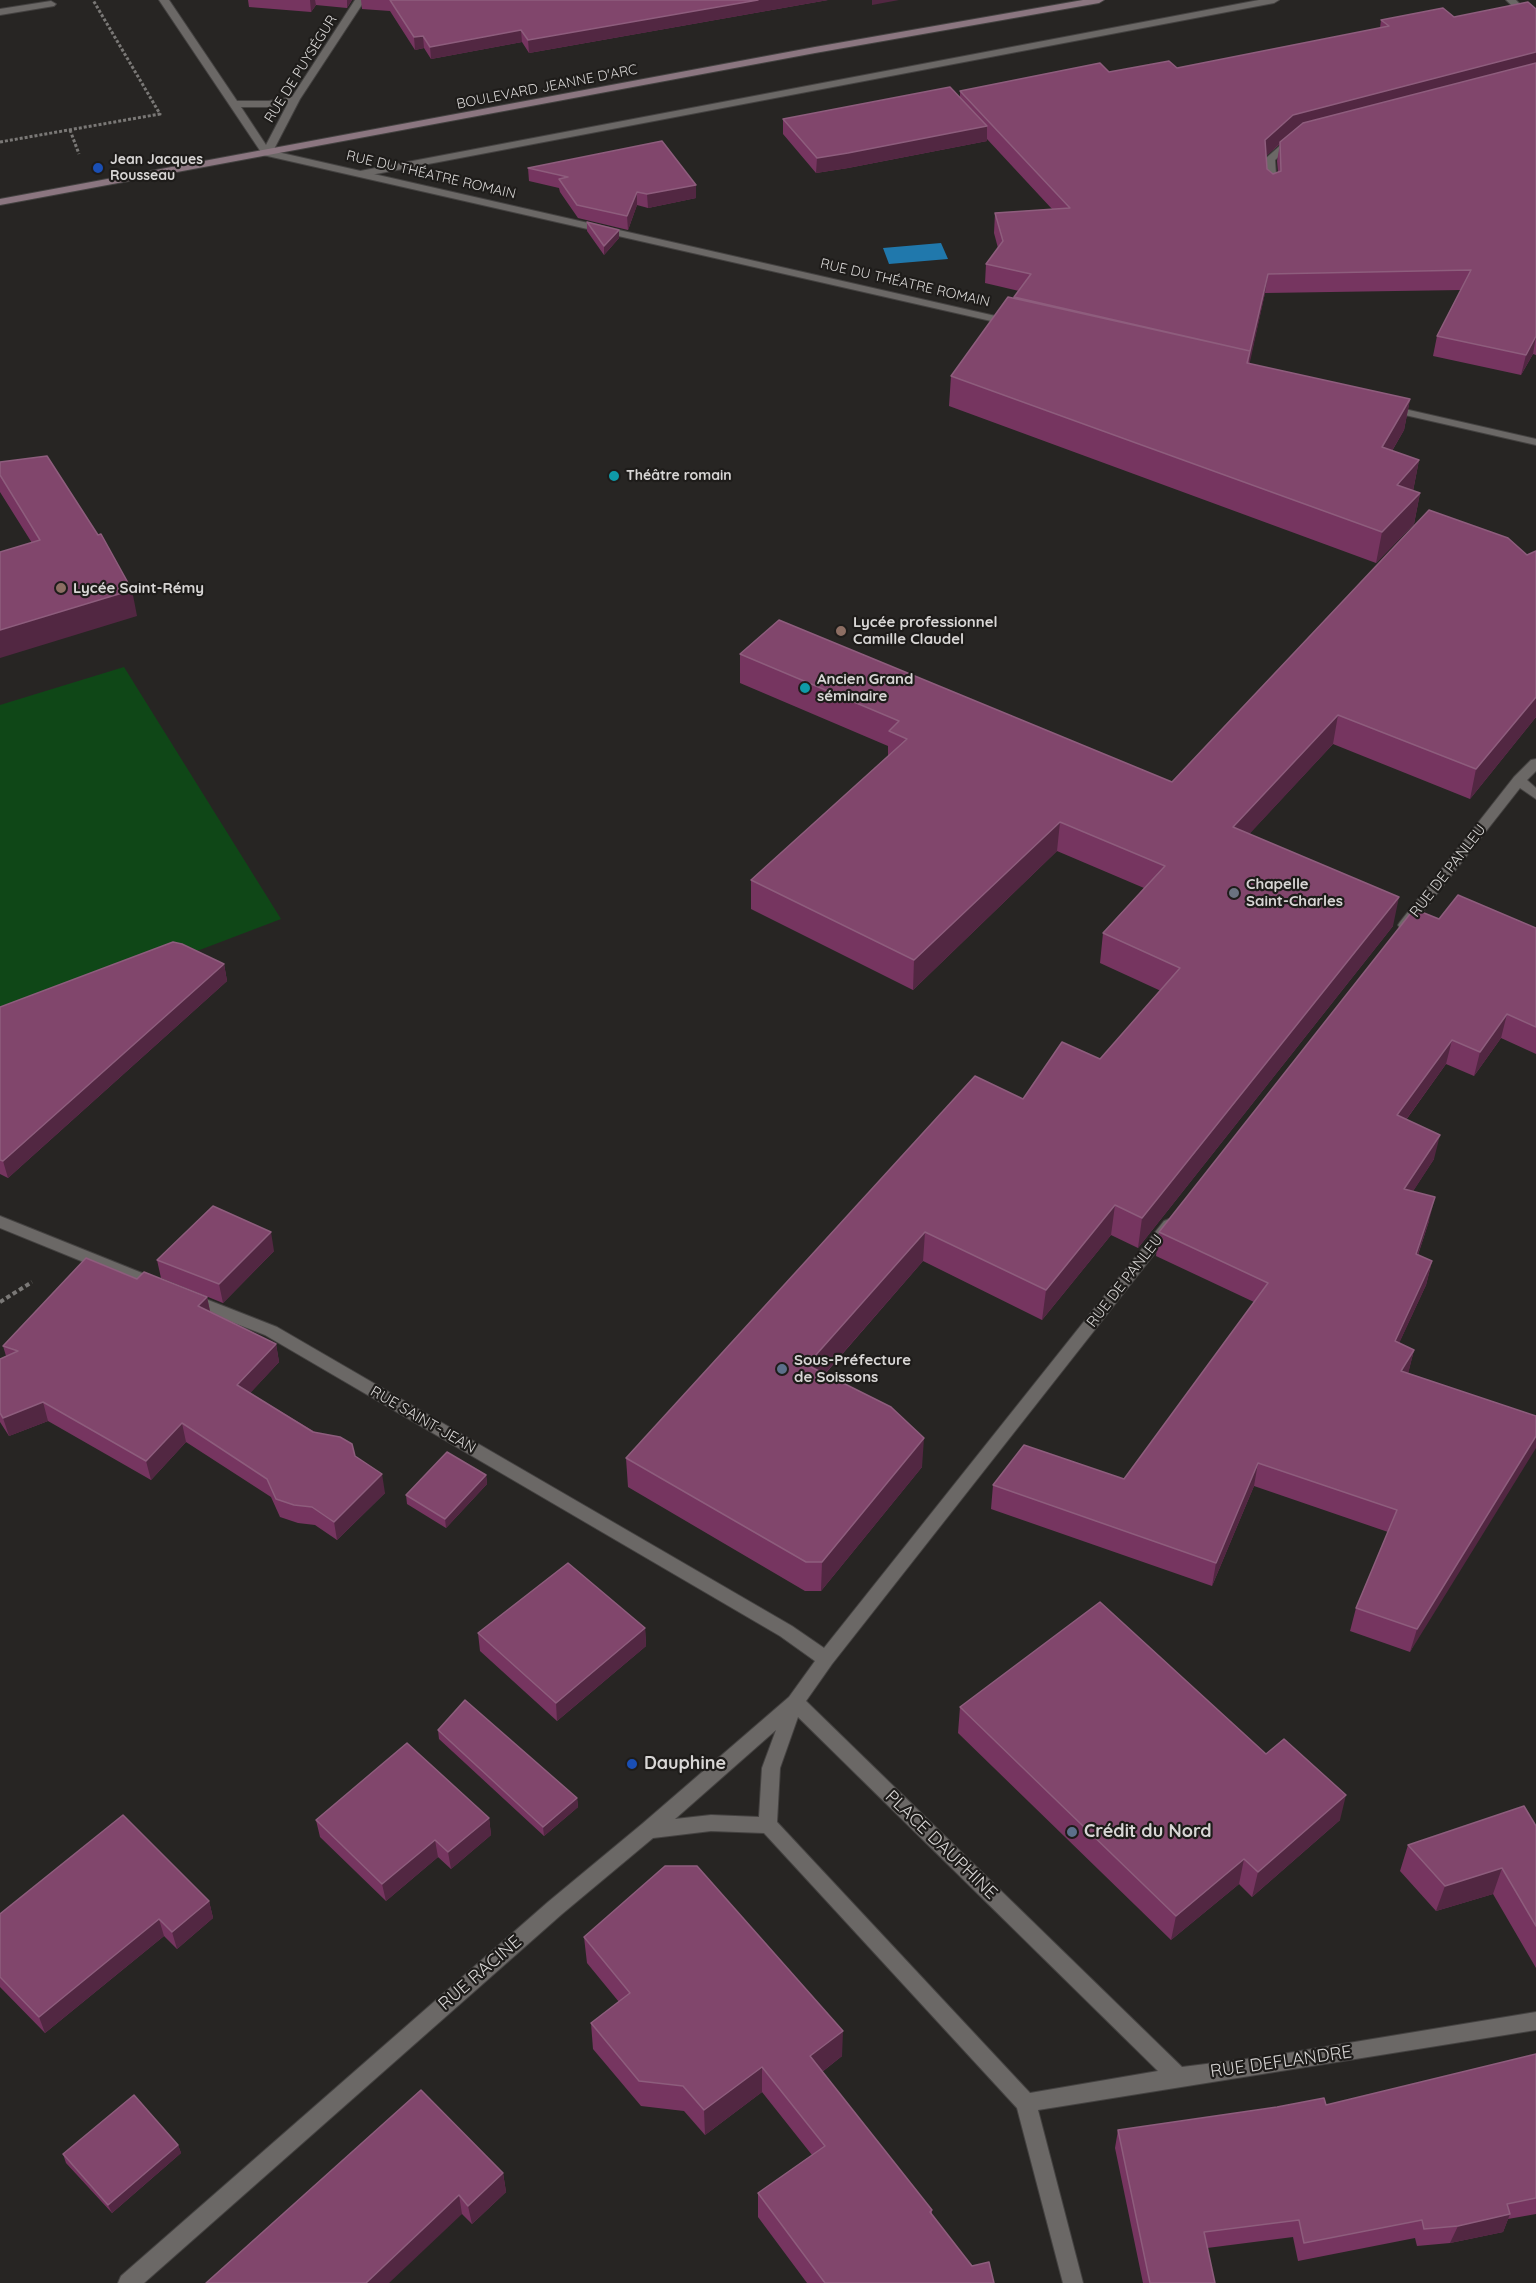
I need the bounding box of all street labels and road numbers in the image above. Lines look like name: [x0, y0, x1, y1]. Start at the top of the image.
street label: RUE DE PUYSÉGUR: [261, 12, 341, 126]
street label: BOULEVARD JEANNE D'ARC: [455, 61, 639, 113]
street label: RUE DU THÉATRE ROMAIN: [344, 147, 518, 203]
street label: RUE DU THÉATRE ROMAIN: [818, 255, 992, 311]
street label: RUE DE PANLEU: [1406, 821, 1490, 921]
street label: RUE DE PANLEU: [1083, 1231, 1167, 1331]
street label: RUE SAINT-JEAN: [367, 1383, 479, 1457]
street label: PLACE DAUPHINE: [880, 1786, 1002, 1904]
street label: RUE RACINE: [434, 1931, 526, 2015]
street label: RUE DEFLANDRE: [1209, 2041, 1353, 2083]

